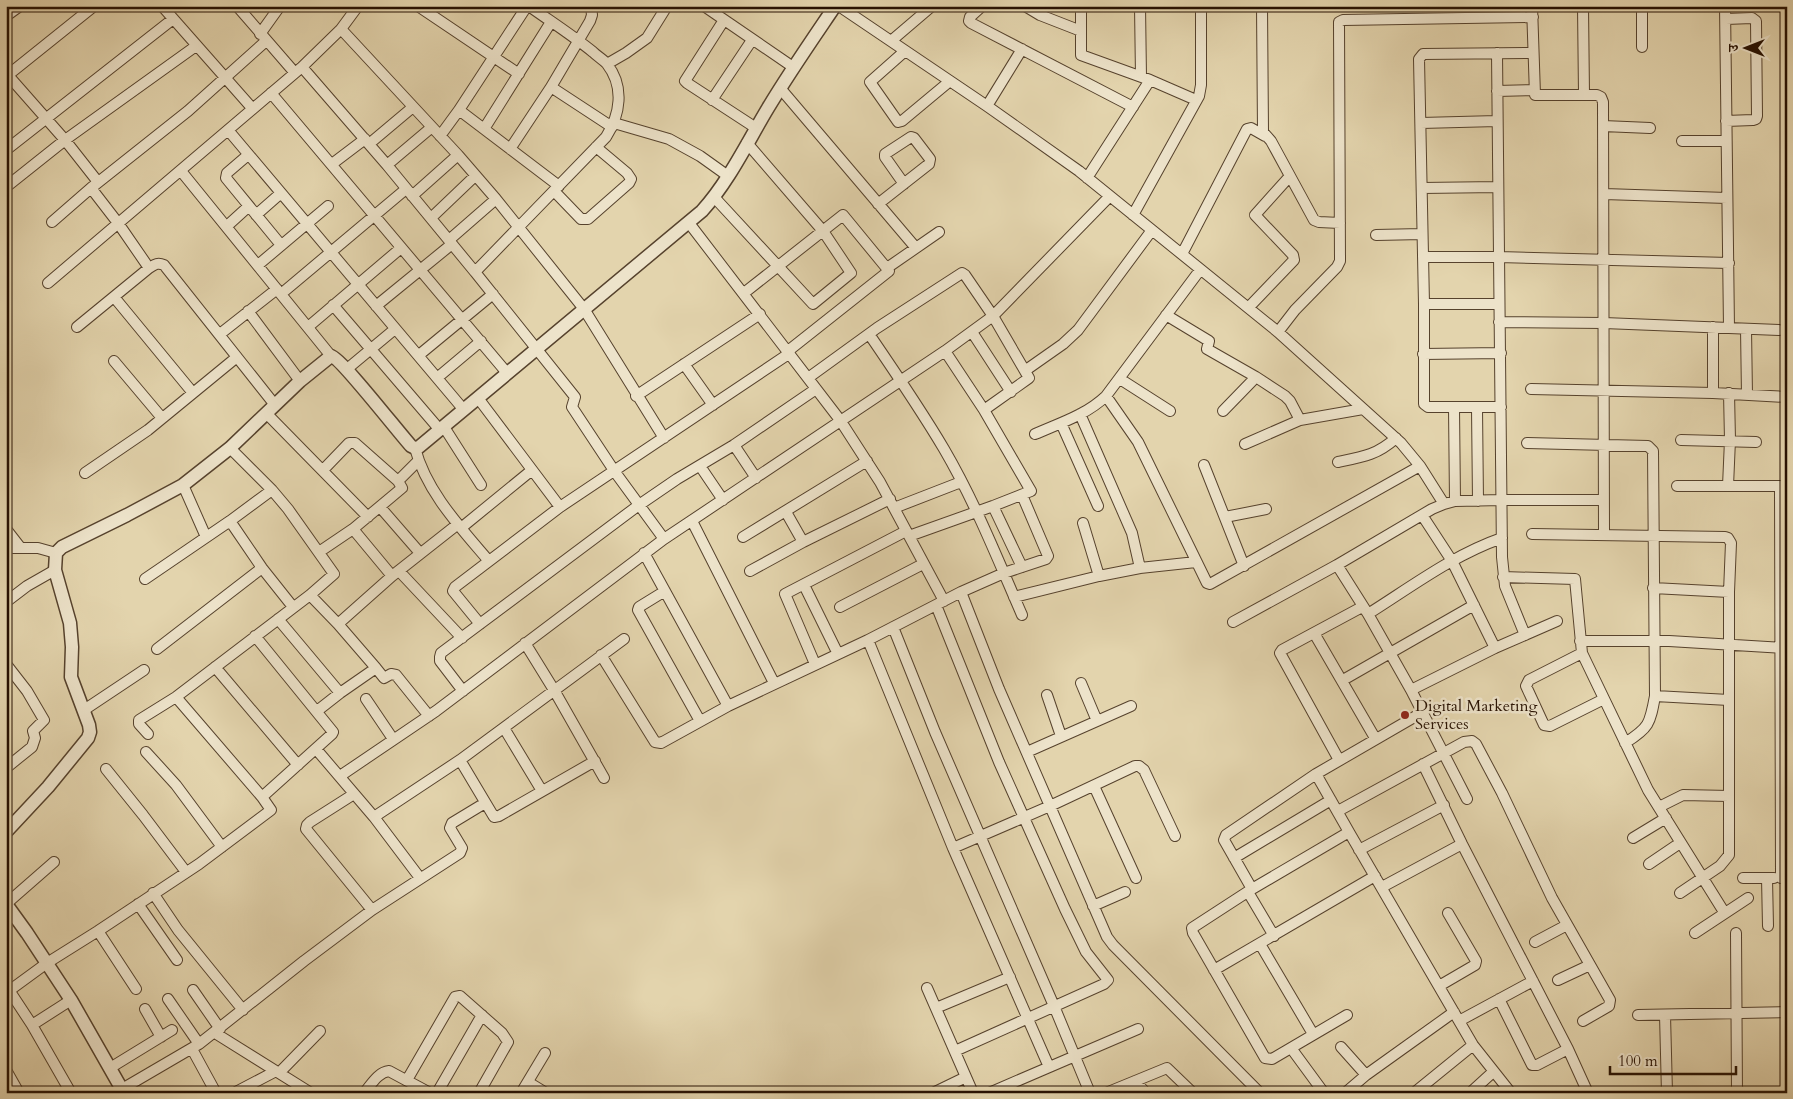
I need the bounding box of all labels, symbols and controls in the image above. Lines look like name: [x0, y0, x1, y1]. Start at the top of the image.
north arrow: [1720, 22, 1770, 72]
text: उ: [1724, 44, 1743, 53]
place label: Digital Marketing Services: [1415, 695, 1538, 735]
marker: Digital Marketing Services: [1399, 709, 1411, 721]
scale bar: [1610, 1044, 1737, 1076]
text: 100 m: [1618, 1051, 1658, 1071]

